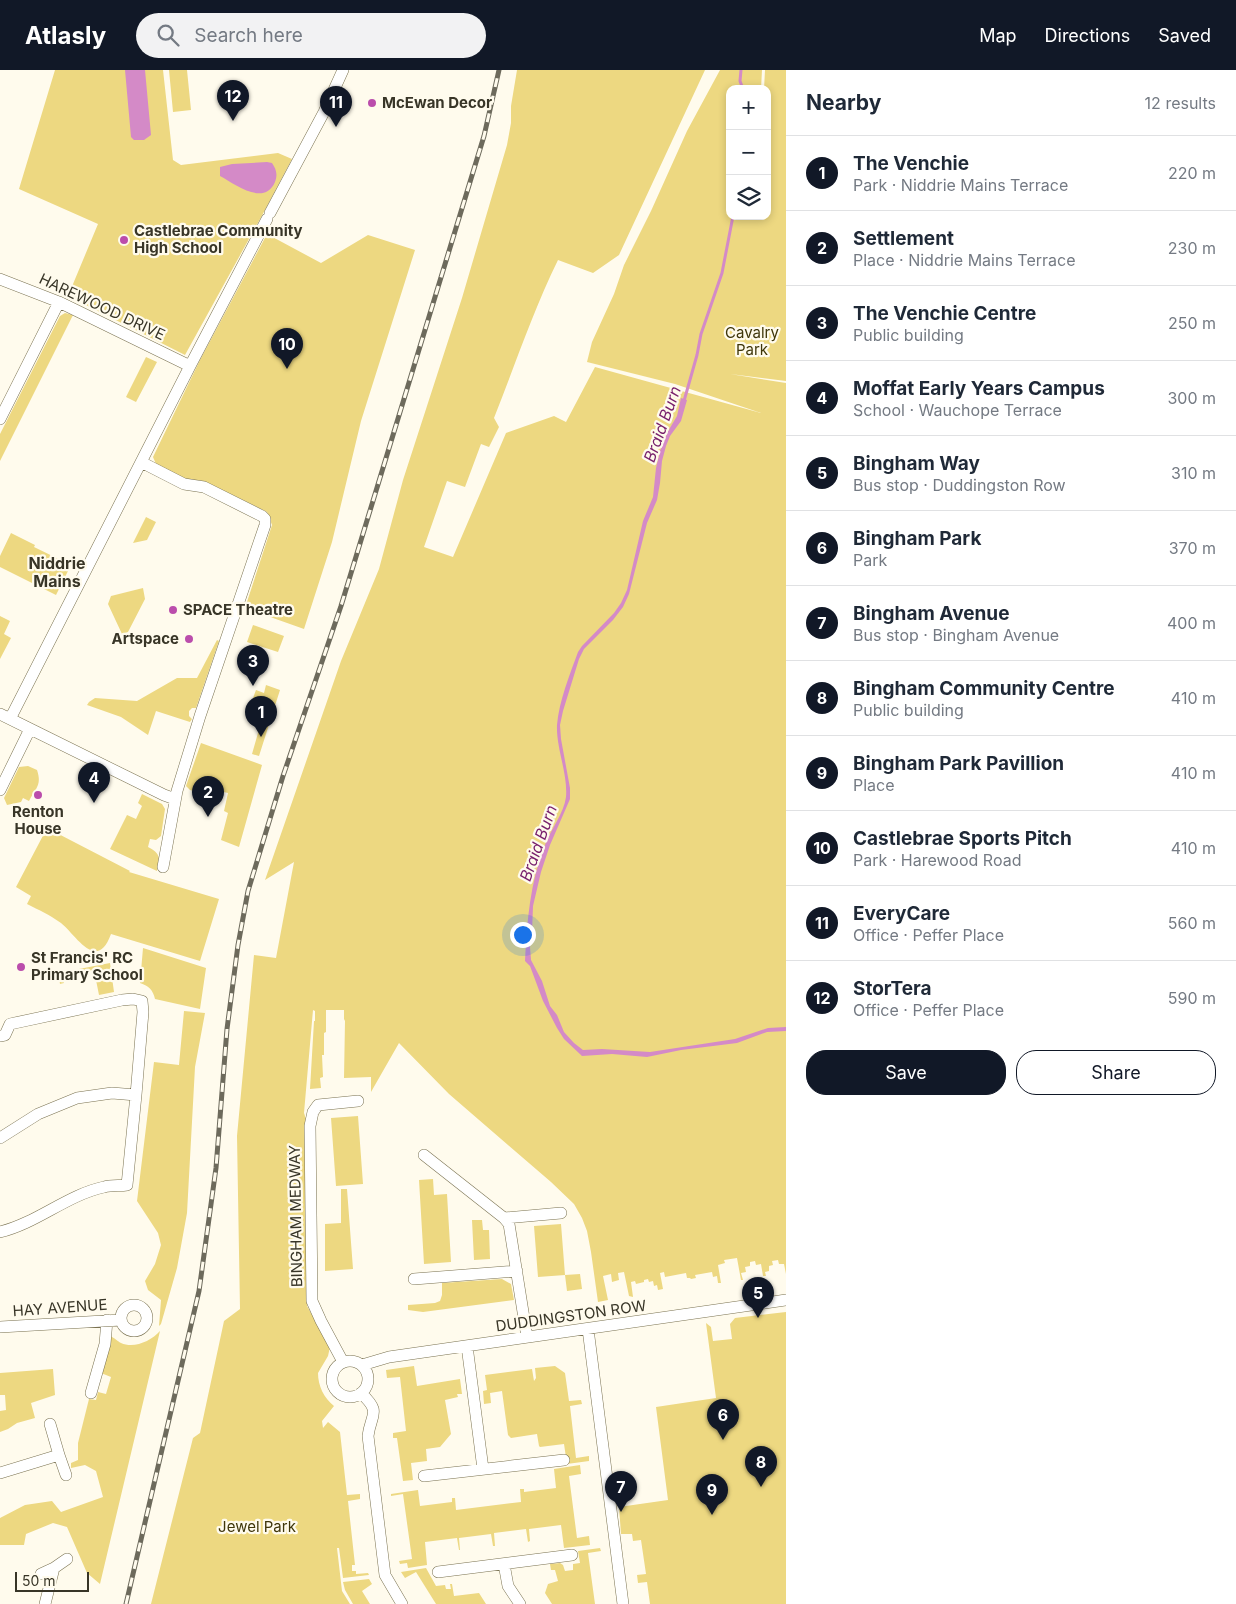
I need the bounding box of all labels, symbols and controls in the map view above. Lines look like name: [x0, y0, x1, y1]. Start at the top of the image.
search box: [136, 13, 486, 58]
text: Atlasly: [25, 21, 106, 50]
icon: search: [154, 21, 182, 49]
text: Search here: [194, 24, 303, 47]
text: Map: [979, 25, 1017, 46]
text: Directions: [1045, 25, 1130, 46]
text: Saved: [1158, 25, 1211, 46]
pin: 12: [217, 80, 249, 121]
map controls: [726, 85, 771, 220]
button: +: [726, 85, 771, 130]
pin: 11: [320, 86, 352, 127]
text: Nearby: [806, 90, 881, 115]
place label: McEwan Decor: [382, 93, 492, 112]
text: 12 results: [1145, 93, 1216, 113]
marker: McEwan Decor: [366, 97, 378, 109]
button: −: [726, 130, 771, 175]
text: The Venchie: [853, 152, 969, 175]
text: 1: [819, 163, 825, 183]
text: 220 m: [1168, 163, 1216, 183]
button: layers: [726, 175, 771, 220]
text: Park · Niddrie Mains Terrace: [853, 175, 1068, 195]
place label: Castlebrae Community High School: [134, 221, 303, 257]
text: Settlement: [853, 227, 954, 250]
marker: Castlebrae Community High School: [118, 234, 130, 246]
text: 2: [817, 238, 827, 258]
text: 230 m: [1168, 238, 1216, 258]
text: Place · Niddrie Mains Terrace: [853, 250, 1076, 270]
street label: HAREWOOD DRIVE: [36, 269, 168, 344]
text: The Venchie Centre: [853, 302, 1036, 325]
text: 3: [817, 313, 827, 333]
text: 250 m: [1168, 313, 1216, 333]
park label: Cavalry Park: [725, 323, 780, 359]
text: Public building: [853, 325, 964, 345]
pin: 10: [271, 328, 303, 369]
text: Moffat Early Years Campus: [853, 377, 1105, 400]
water label: Braid Burn: [639, 383, 685, 465]
text: 4: [817, 388, 827, 408]
text: 300 m: [1167, 388, 1216, 408]
text: School · Wauchope Terrace: [853, 400, 1062, 420]
text: Bingham Way: [853, 452, 980, 475]
text: 5: [817, 463, 827, 483]
text: 310 m: [1171, 463, 1216, 483]
text: Bus stop · Duddingston Row: [853, 475, 1066, 495]
text: Bingham Park: [853, 527, 981, 550]
text: 6: [817, 538, 827, 558]
text: 370 m: [1169, 538, 1216, 558]
text: Park: [853, 550, 887, 570]
district label: Niddrie Mains: [28, 553, 86, 591]
place label: SPACE Theatre: [183, 600, 293, 619]
text: Bingham Avenue: [853, 602, 1010, 625]
marker: SPACE Theatre: [167, 604, 179, 616]
text: 7: [817, 613, 827, 633]
text: 400 m: [1167, 613, 1216, 633]
text: Bus stop · Bingham Avenue: [853, 625, 1059, 645]
place label: Artspace: [112, 629, 179, 648]
marker: Artspace: [183, 633, 195, 645]
pin: 3: [237, 645, 269, 686]
text: Bingham Community Centre: [853, 677, 1115, 700]
text: 8: [817, 688, 827, 708]
text: 410 m: [1171, 688, 1216, 708]
pin: 1: [245, 696, 277, 737]
text: Public building: [853, 700, 964, 720]
text: Bingham Park Pavillion: [853, 752, 1064, 775]
pin: 4: [78, 762, 110, 803]
text: 9: [817, 763, 827, 783]
text: 410 m: [1171, 763, 1216, 783]
text: Place: [853, 775, 895, 795]
pin: 2: [192, 776, 224, 817]
marker: Renton House: [32, 789, 44, 801]
place label: Renton House: [12, 802, 64, 838]
water label: Braid Burn: [515, 802, 561, 884]
text: Castlebrae Sports Pitch: [853, 827, 1072, 850]
text: 10: [813, 838, 831, 858]
text: 410 m: [1171, 838, 1216, 858]
text: Park · Harewood Road: [853, 850, 1021, 870]
text: EveryCare: [853, 902, 950, 925]
text: 11: [815, 913, 829, 933]
text: 560 m: [1168, 913, 1216, 933]
your location: [510, 922, 536, 948]
text: Office · Peffer Place: [853, 925, 1004, 945]
place label: St Francis' RC Primary School: [31, 948, 143, 984]
marker: St Francis' RC Primary School: [15, 961, 27, 973]
text: StorTera: [853, 977, 932, 1000]
text: 12: [814, 988, 830, 1008]
text: 590 m: [1168, 988, 1216, 1008]
text: Office · Peffer Place: [853, 1000, 1004, 1020]
button: Save: [806, 1050, 1006, 1095]
button: Share: [1016, 1050, 1216, 1095]
street label: BINGHAM MEDWAY: [285, 1145, 306, 1287]
pin: 5: [742, 1277, 774, 1318]
street label: HAY AVENUE: [12, 1295, 108, 1320]
street label: DUDDINGSTON ROW: [494, 1295, 648, 1335]
pin: 6: [707, 1399, 739, 1440]
pin: 8: [745, 1446, 777, 1487]
pin: 7: [605, 1471, 637, 1512]
pin: 9: [696, 1474, 728, 1515]
park label: Jewel Park: [218, 1517, 297, 1536]
scale bar: [15, 1569, 89, 1592]
text: 50 m: [22, 1572, 56, 1589]

